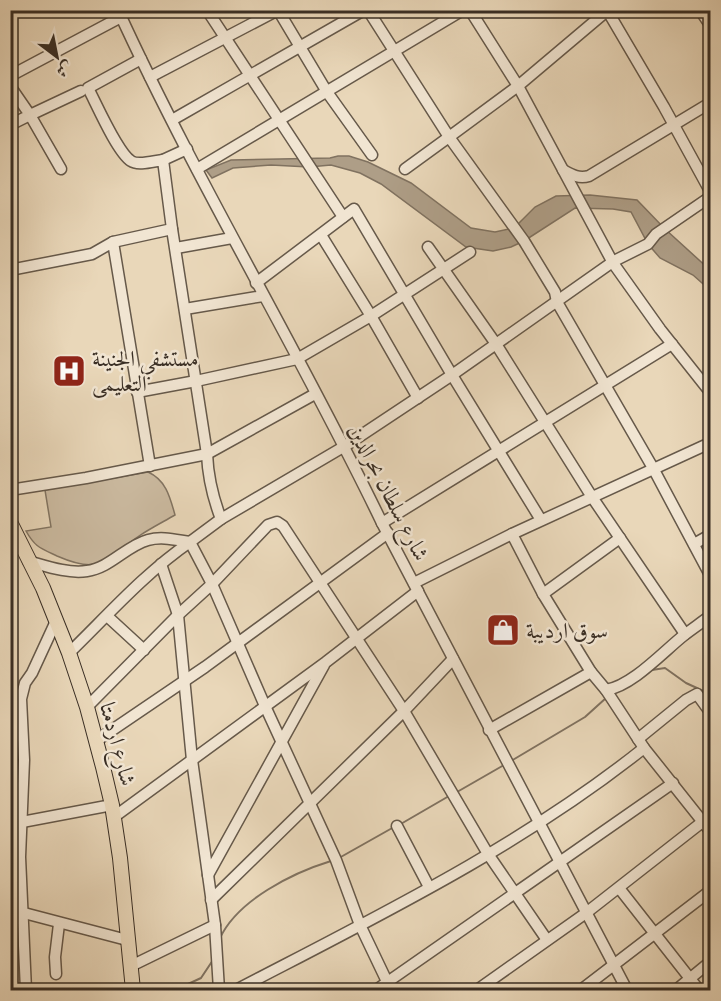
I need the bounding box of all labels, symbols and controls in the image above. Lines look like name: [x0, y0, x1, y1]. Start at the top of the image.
north arrow: [27, 27, 87, 87]
text: ش: [53, 57, 76, 82]
place label: مستشفي الجنينة التعليمى: [92, 345, 199, 399]
hospital icon: مستشفي الجنينة التعليمى: [51, 353, 87, 389]
street label: شارع سلطان بحرالدين: [338, 419, 435, 567]
shop icon: سوق ارديبة: [485, 612, 521, 648]
place label: سوق ارديبة: [526, 617, 608, 644]
street label: شارع اردمتا: [89, 699, 142, 790]

